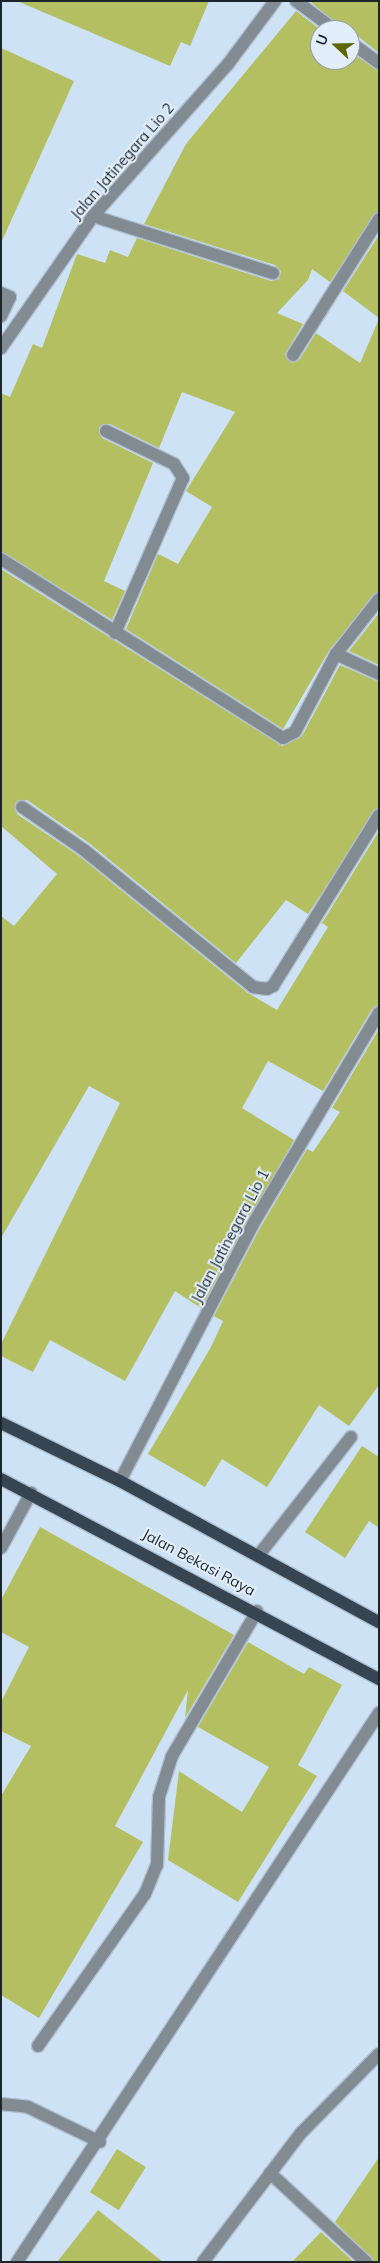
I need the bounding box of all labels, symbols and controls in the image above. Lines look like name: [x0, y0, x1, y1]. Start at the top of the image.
north arrow: [310, 20, 360, 70]
text: U: [312, 32, 332, 48]
street label: Jalan Jatinegara Lio 2: [67, 99, 177, 223]
street label: Jalan Jatinegara Lio 1: [187, 1166, 273, 1306]
street label: Jalan Bekasi Raya: [139, 1525, 259, 1599]

